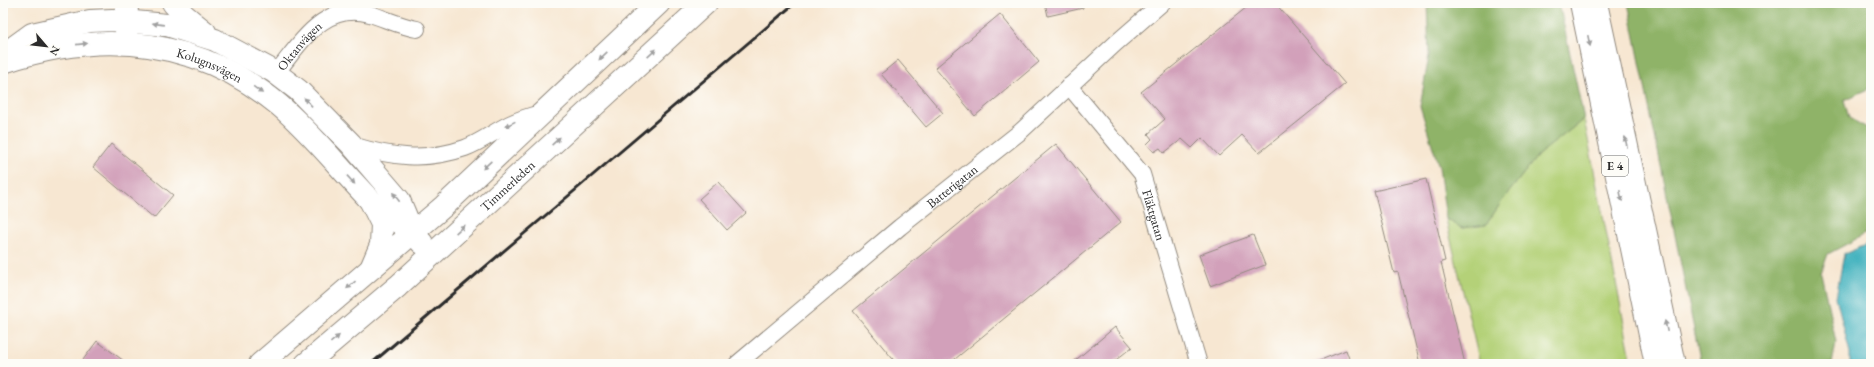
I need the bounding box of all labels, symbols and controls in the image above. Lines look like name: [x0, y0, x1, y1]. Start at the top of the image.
street label: Oktanvägen: [273, 17, 325, 74]
one-way arrow: [152, 21, 164, 27]
north arrow: [26, 26, 66, 66]
one-way arrow: [1586, 35, 1592, 47]
one-way arrow: [76, 40, 88, 47]
text: N: [47, 43, 63, 58]
street label: Kolugnsvägen: [175, 43, 246, 86]
one-way arrow: [647, 48, 657, 58]
one-way arrow: [598, 51, 608, 61]
one-way arrow: [252, 85, 263, 94]
one-way arrow: [304, 97, 313, 107]
one-way arrow: [505, 121, 516, 127]
one-way arrow: [551, 136, 561, 146]
one-way arrow: [1623, 136, 1629, 148]
street label: Timmerleden: [476, 156, 538, 215]
road number: E 4: [1602, 156, 1628, 176]
street label: Batterigatan: [923, 160, 981, 211]
one-way arrow: [482, 161, 492, 170]
one-way arrow: [346, 175, 355, 184]
street label: Fläktgatan: [1139, 187, 1170, 242]
one-way arrow: [1619, 190, 1625, 202]
one-way arrow: [392, 192, 400, 203]
one-way arrow: [456, 225, 465, 234]
one-way arrow: [346, 281, 357, 290]
one-way arrow: [1662, 320, 1668, 332]
one-way arrow: [330, 334, 341, 343]

